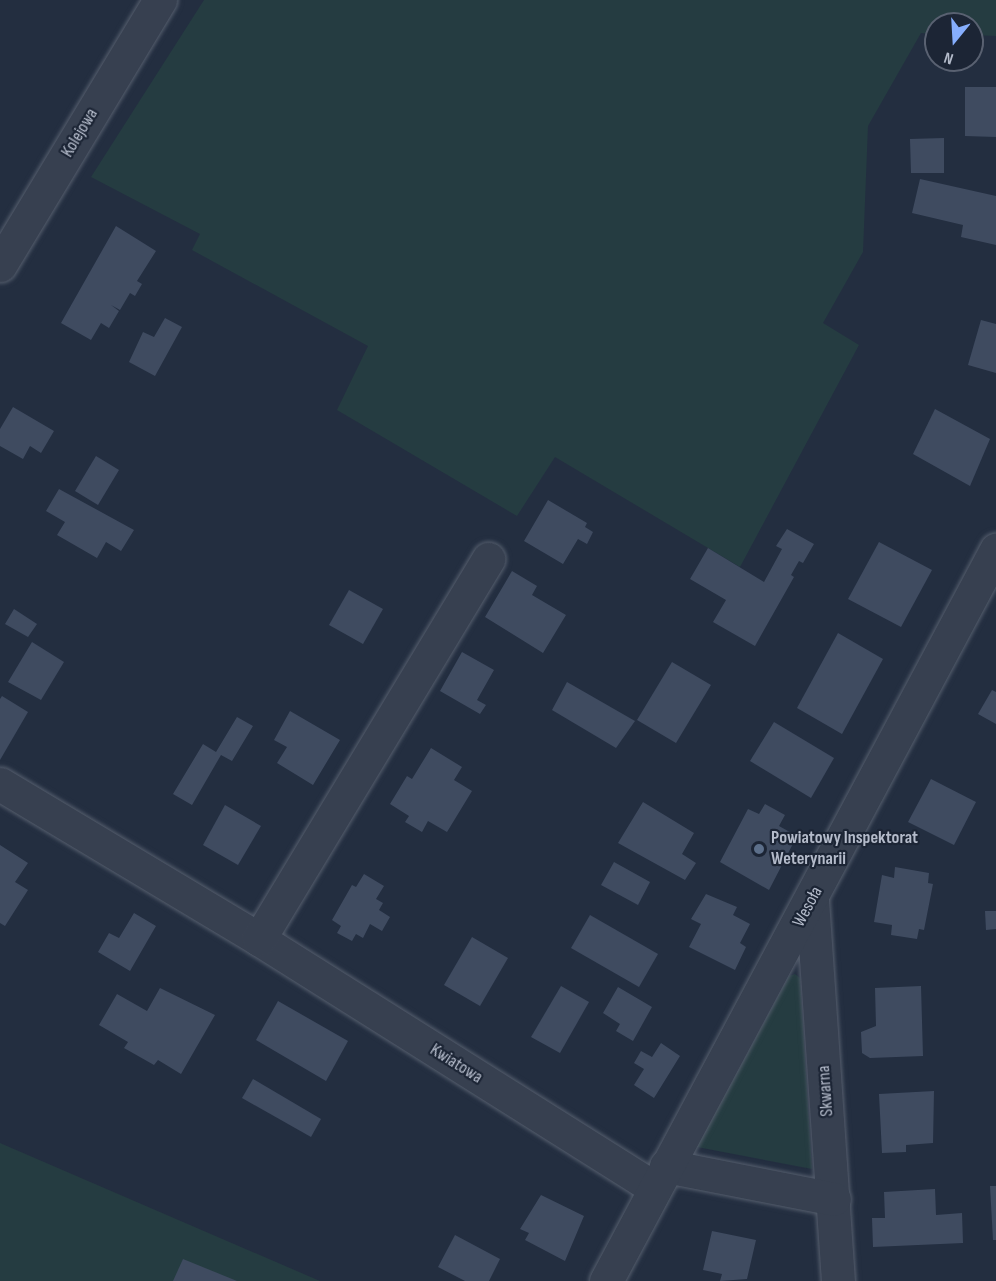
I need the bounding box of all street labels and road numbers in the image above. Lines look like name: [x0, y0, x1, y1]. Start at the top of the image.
street label: Kolejowa: [57, 105, 103, 161]
street label: Wesoła: [788, 883, 828, 931]
street label: Kwiatowa: [426, 1040, 486, 1088]
street label: Skwarna: [813, 1065, 839, 1117]

